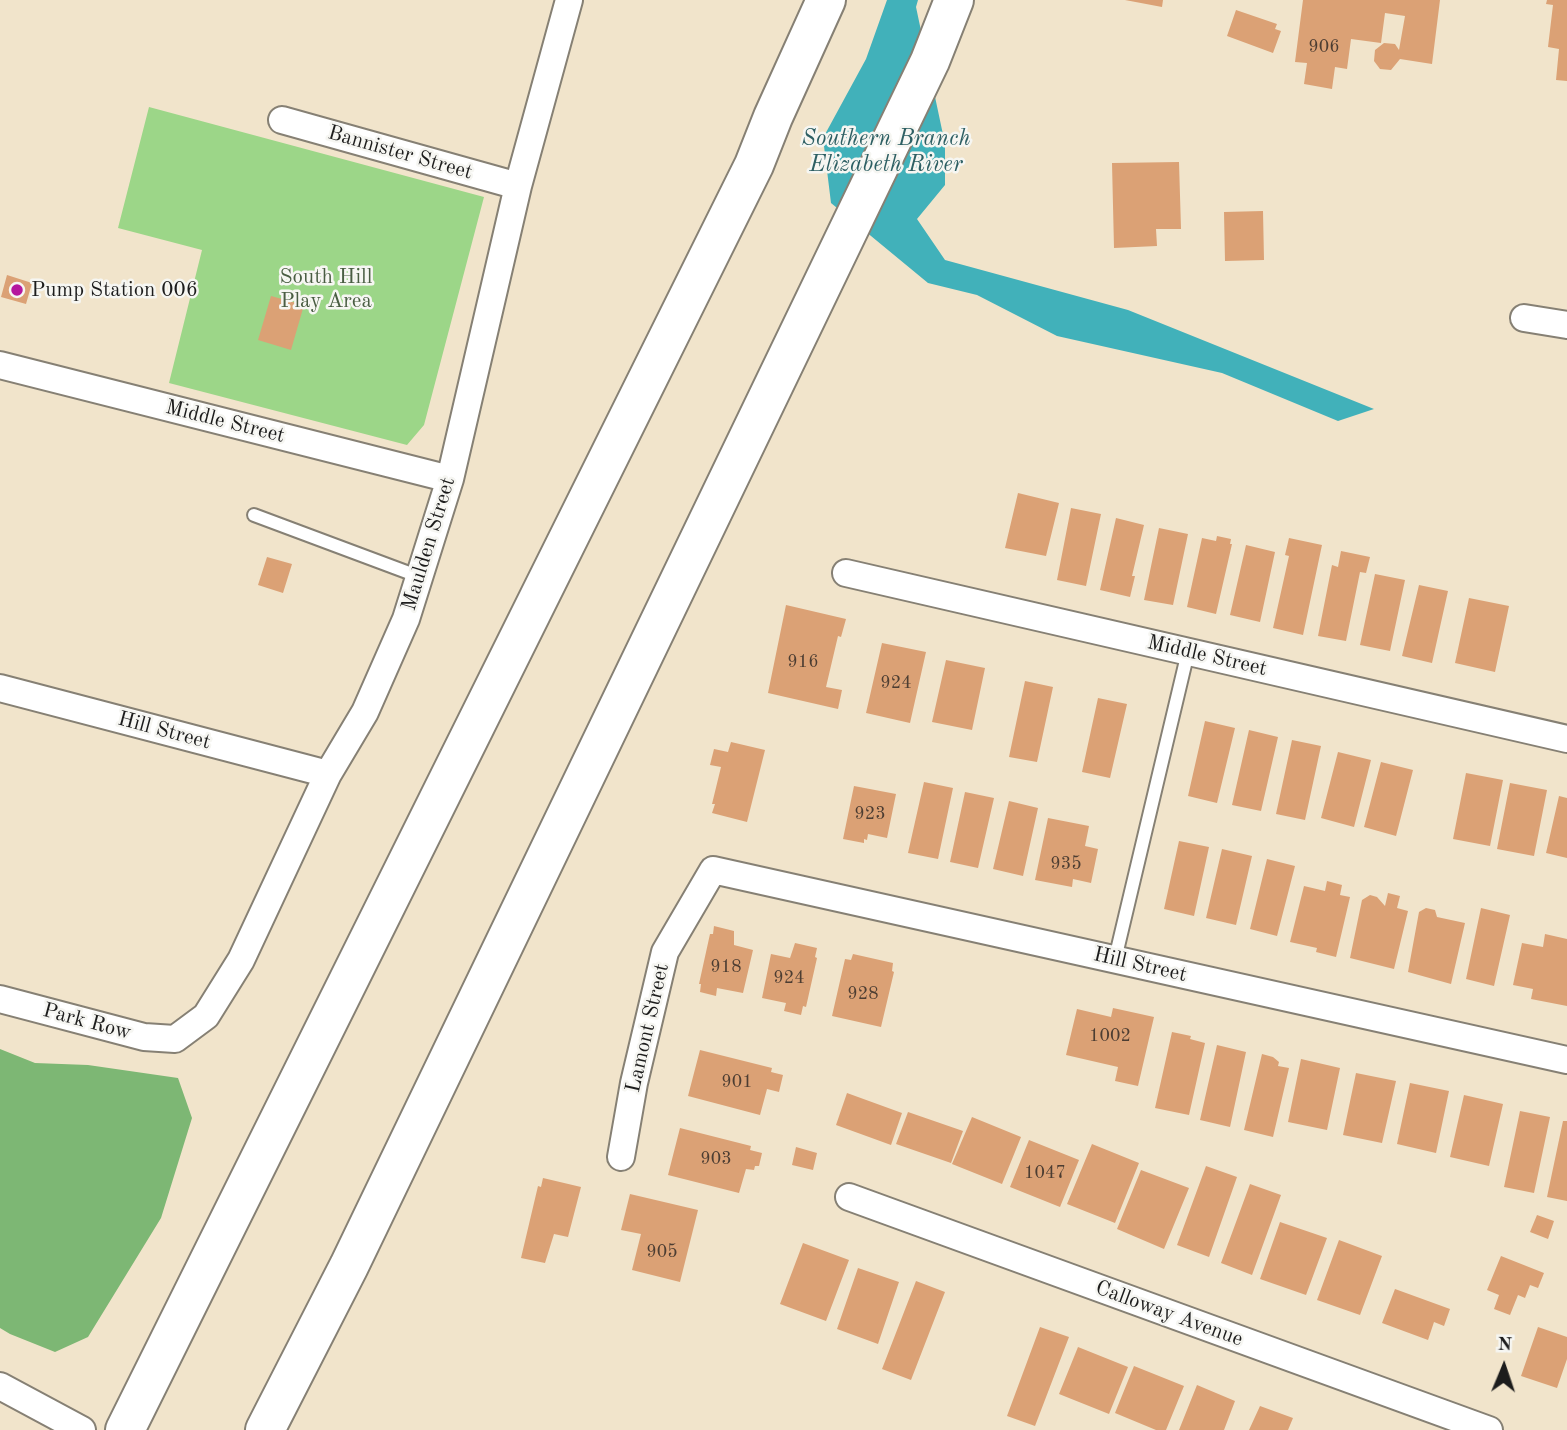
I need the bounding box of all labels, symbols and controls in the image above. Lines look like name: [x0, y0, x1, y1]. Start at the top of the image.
house number: 906: [1308, 36, 1340, 58]
street label: Bannister Street: [325, 120, 475, 186]
water label: Southern Branch Elizabeth River: [802, 125, 970, 179]
park label: South Hill Play Area: [280, 264, 372, 314]
place label: Pump Station 006: [31, 277, 198, 303]
marker: Pump Station 006: [9, 282, 25, 298]
street label: Middle Street: [163, 395, 287, 449]
street label: Maulden Street: [397, 474, 461, 614]
street label: Middle Street: [1145, 630, 1269, 682]
house number: 916: [787, 651, 819, 673]
house number: 924: [880, 672, 912, 694]
street label: Hill Street: [115, 707, 213, 755]
house number: 923: [854, 803, 886, 825]
house number: 935: [1050, 853, 1082, 875]
street label: Hill Street: [1091, 942, 1189, 988]
house number: 918: [710, 956, 742, 978]
street label: Lamont Street: [621, 961, 675, 1095]
house number: 924: [773, 967, 805, 989]
house number: 928: [847, 983, 879, 1005]
street label: Park Row: [40, 998, 134, 1046]
house number: 1002: [1089, 1025, 1131, 1047]
house number: 901: [721, 1071, 753, 1093]
house number: 903: [700, 1148, 732, 1170]
house number: 1047: [1024, 1162, 1066, 1184]
house number: 905: [646, 1241, 678, 1263]
street label: Calloway Avenue: [1092, 1276, 1246, 1352]
north arrow: [1469, 1332, 1539, 1402]
text: N: [1497, 1336, 1512, 1355]

